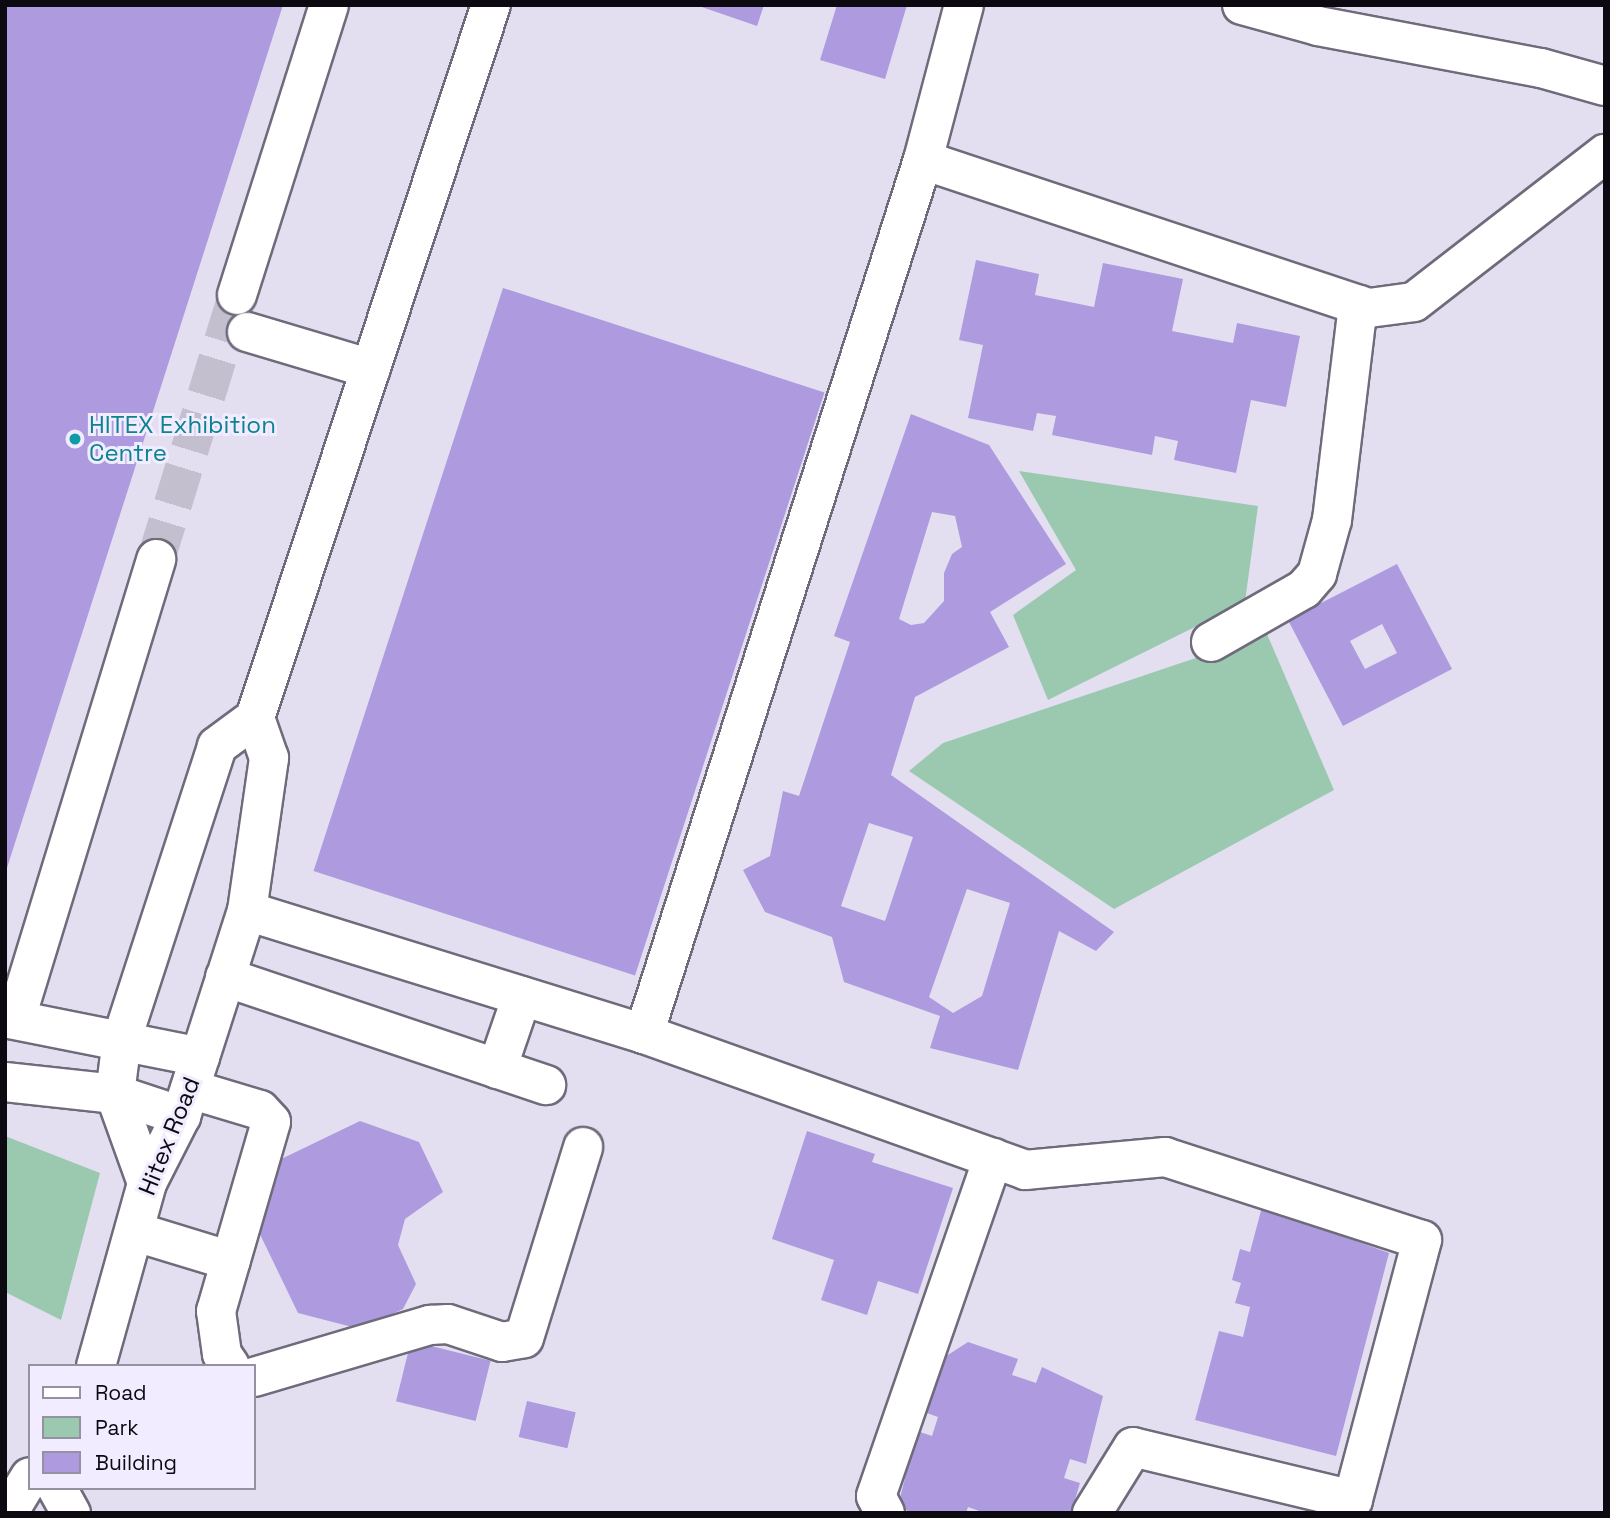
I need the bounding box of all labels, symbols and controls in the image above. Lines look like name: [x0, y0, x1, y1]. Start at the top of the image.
place label: HITEX Exhibition Centre: [89, 411, 276, 467]
marker: HITEX Exhibition Centre: [67, 431, 83, 447]
street label: Hitex Road: [132, 1073, 206, 1199]
legend: [28, 1364, 256, 1490]
text: Road: [95, 1379, 147, 1406]
text: Park: [95, 1414, 139, 1441]
text: Building: [95, 1449, 177, 1476]

